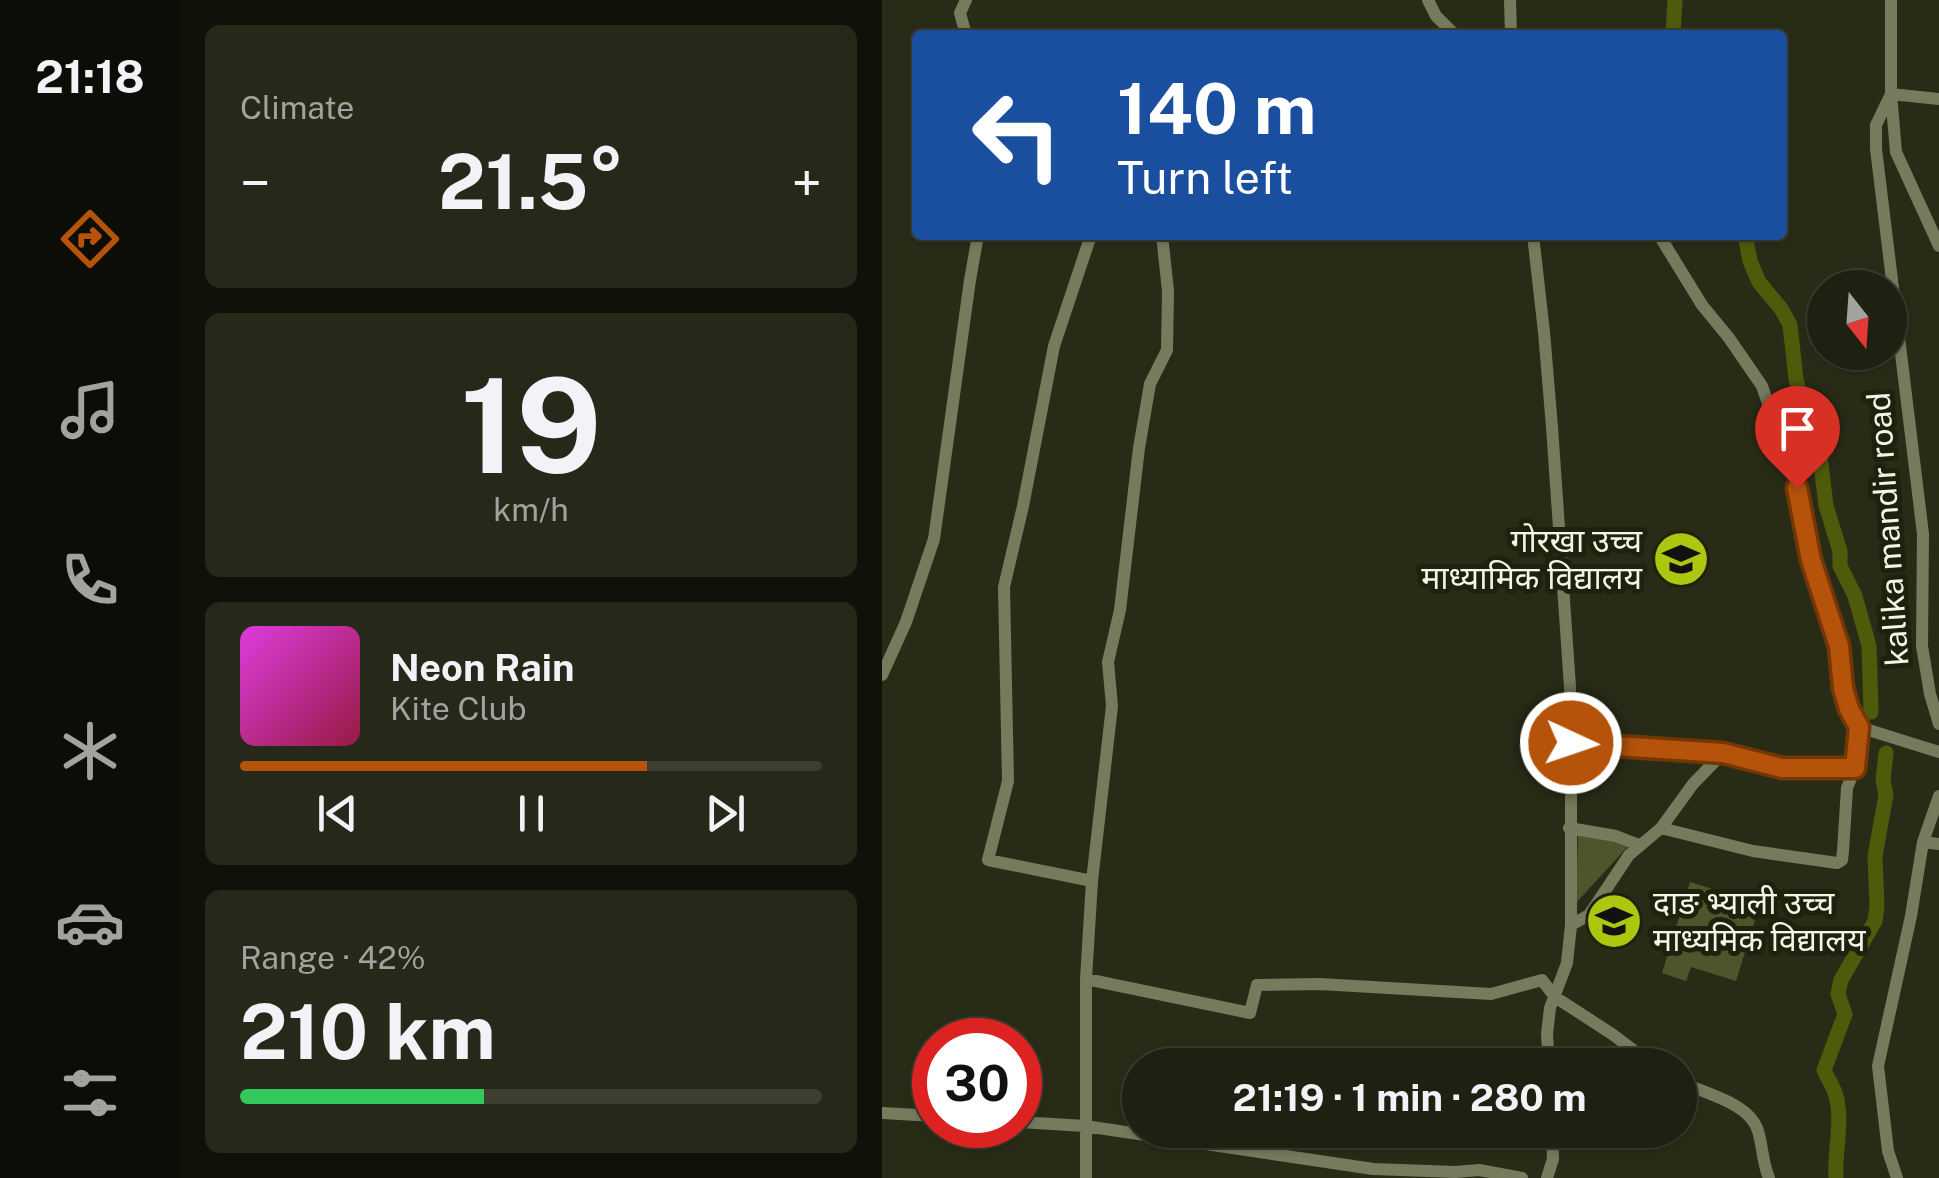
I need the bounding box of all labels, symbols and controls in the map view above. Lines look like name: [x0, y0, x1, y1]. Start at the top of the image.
text: 21:18: [35, 50, 145, 103]
text: 140 m: [1117, 67, 1316, 150]
icon: left: [952, 70, 1082, 200]
text: Climate: [240, 89, 354, 126]
text: 21.5°: [438, 138, 624, 226]
text: −: [240, 151, 271, 215]
text: +: [792, 151, 822, 215]
text: Turn left: [1117, 151, 1293, 204]
icon: directions: [55, 204, 125, 274]
north arrow: [1807, 270, 1907, 370]
map controls: [1807, 270, 1907, 370]
text: 19: [460, 350, 602, 502]
icon: music: [55, 375, 125, 445]
pin: [1755, 386, 1840, 489]
street label: kalika mandir road: [1859, 391, 1916, 667]
icon: arrive: [1770, 401, 1825, 456]
text: km/h: [493, 491, 569, 528]
place label: गोरखा उच्च माध्यामिक विद्यालय: [1421, 522, 1643, 596]
school or university icon: गोरखा उच्च माध्यामिक विद्यालय: [1651, 529, 1711, 589]
icon: phone: [55, 545, 125, 615]
text: Neon Rain: [390, 645, 574, 690]
text: Kite Club: [390, 690, 527, 727]
position arrow: [1519, 691, 1623, 795]
icon: climate: [55, 716, 125, 786]
icon: previous: [310, 786, 365, 841]
icon: pause: [504, 786, 559, 841]
icon: next: [698, 786, 753, 841]
place label: दाङ भ्याली उच्च माध्यमिक विद्यालय: [1653, 884, 1867, 958]
icon: car: [55, 887, 125, 957]
school or university icon: दाङ भ्याली उच्च माध्यमिक विद्यालय: [1584, 891, 1644, 951]
text: Range · 42%: [240, 939, 426, 976]
text: 210 km: [240, 988, 496, 1076]
speed limit sign: 30: [912, 1018, 1042, 1148]
icon: filters: [55, 1058, 125, 1128]
text: 21:19 · 1 min · 280 m: [1233, 1075, 1586, 1120]

